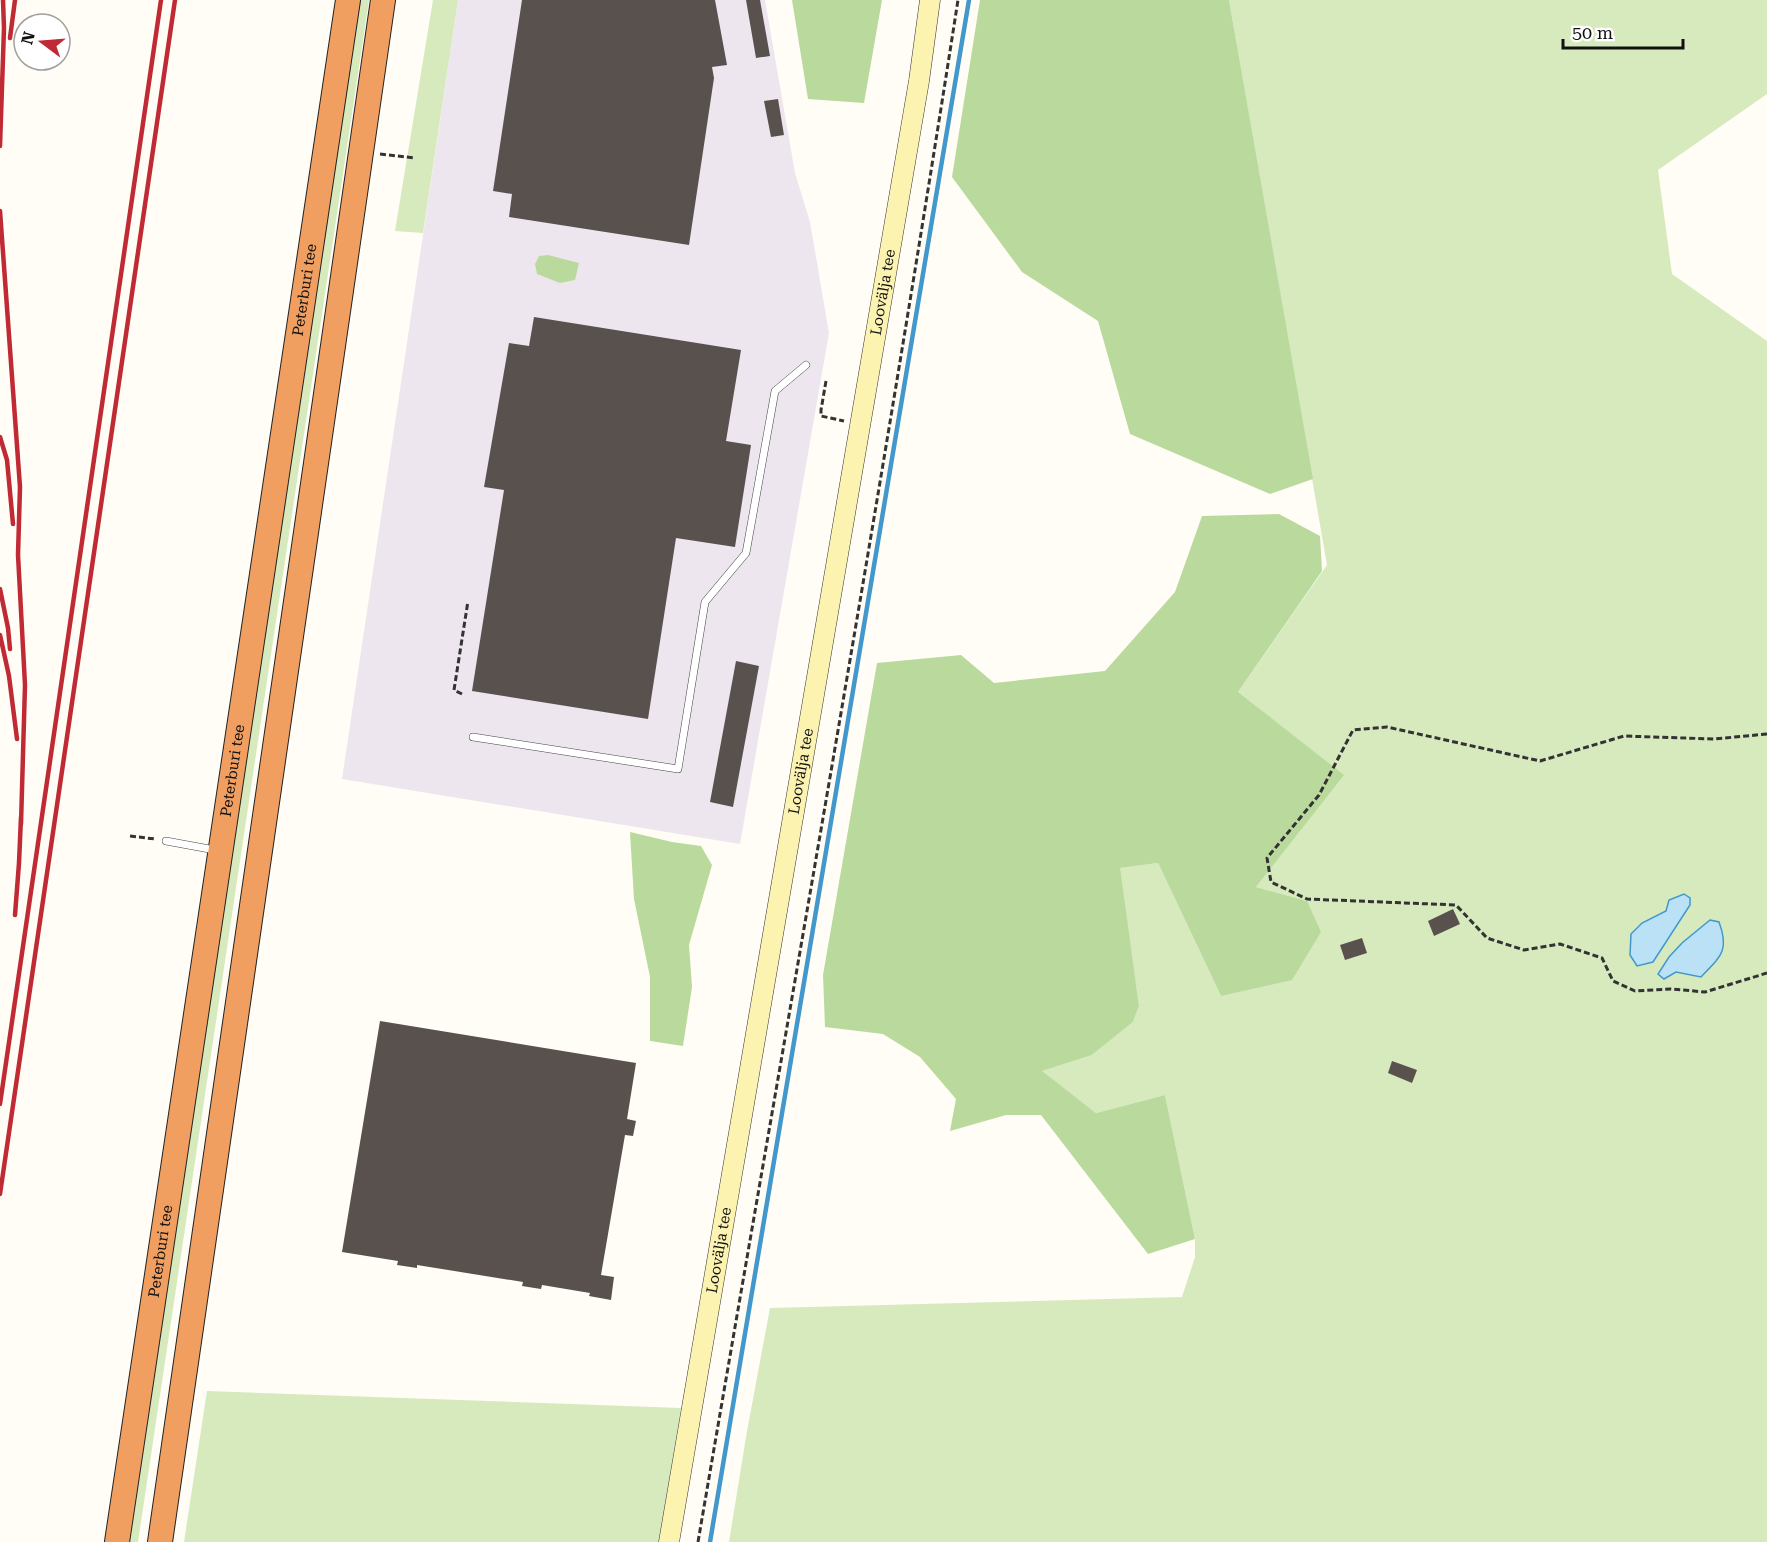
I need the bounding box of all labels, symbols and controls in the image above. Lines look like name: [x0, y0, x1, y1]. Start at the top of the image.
north arrow: [12, 12, 72, 72]
scale bar: [1563, 12, 1683, 50]
text: 50 m: [1572, 22, 1613, 43]
text: N: [17, 29, 39, 47]
street label: Peterburi tee: [289, 243, 320, 337]
street label: Loovälja tee: [867, 248, 899, 337]
street label: Peterburi tee: [217, 723, 248, 818]
street label: Loovälja tee: [785, 727, 817, 816]
street label: Peterburi tee: [145, 1204, 176, 1299]
street label: Loovälja tee: [703, 1206, 735, 1295]

